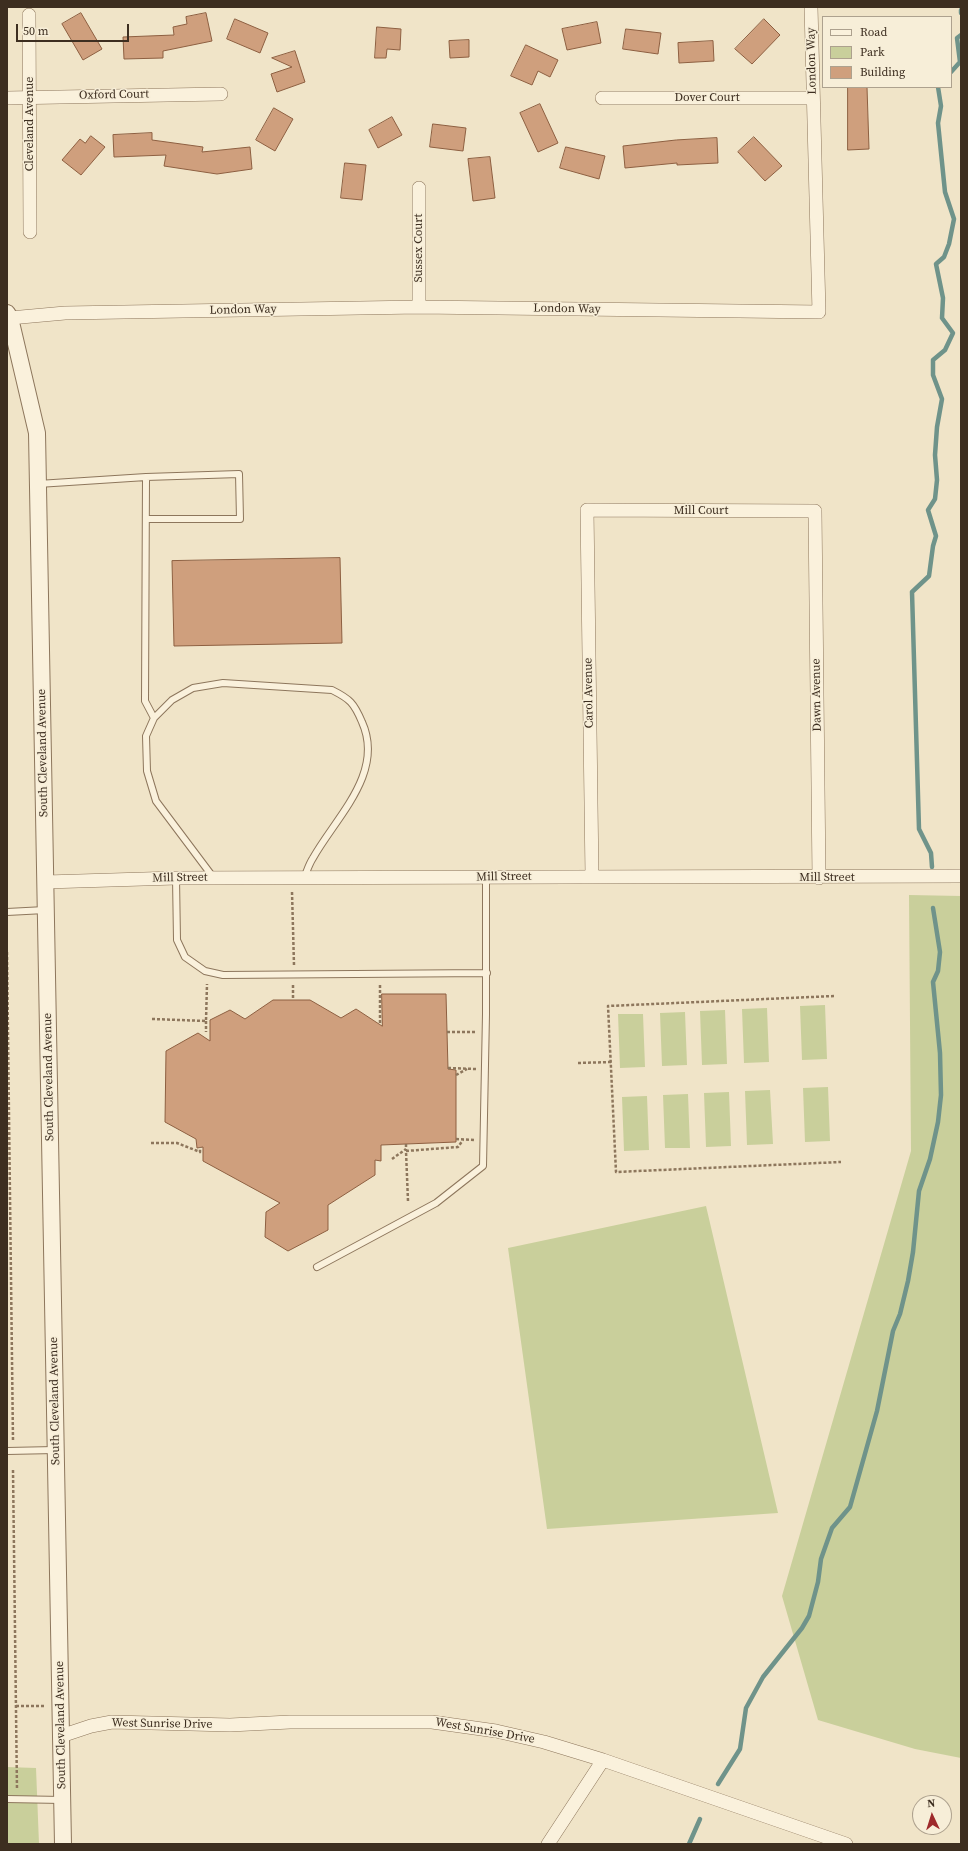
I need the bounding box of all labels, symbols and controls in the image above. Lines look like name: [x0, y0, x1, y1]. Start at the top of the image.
scale bar: [18, 16, 131, 42]
legend: [822, 16, 952, 88]
text: 50 m: [23, 23, 49, 39]
text: Road: [860, 24, 887, 40]
street label: London Way: [804, 27, 820, 95]
text: Park: [860, 44, 885, 60]
text: Building: [860, 64, 905, 80]
street label: Cleveland Avenue: [23, 77, 37, 171]
street label: Oxford Court: [79, 87, 149, 103]
street label: Dover Court: [674, 91, 740, 105]
street label: Sussex Court: [412, 214, 426, 282]
street label: London Way: [533, 301, 601, 317]
street label: London Way: [209, 302, 277, 318]
street label: Mill Court: [674, 504, 728, 518]
street label: Carol Avenue: [581, 657, 597, 729]
street label: Dawn Avenue: [809, 658, 825, 732]
street label: South Cleveland Avenue: [35, 689, 51, 817]
street label: Mill Street: [476, 869, 532, 885]
street label: Mill Street: [152, 870, 208, 886]
street label: Mill Street: [799, 871, 855, 885]
street label: South Cleveland Avenue: [41, 1013, 57, 1141]
street label: South Cleveland Avenue: [47, 1337, 63, 1465]
street label: South Cleveland Avenue: [53, 1661, 69, 1789]
street label: West Sunrise Drive: [434, 1715, 536, 1747]
street label: West Sunrise Drive: [112, 1716, 212, 1732]
north arrow: [912, 1795, 952, 1835]
text: N: [927, 1796, 936, 1811]

